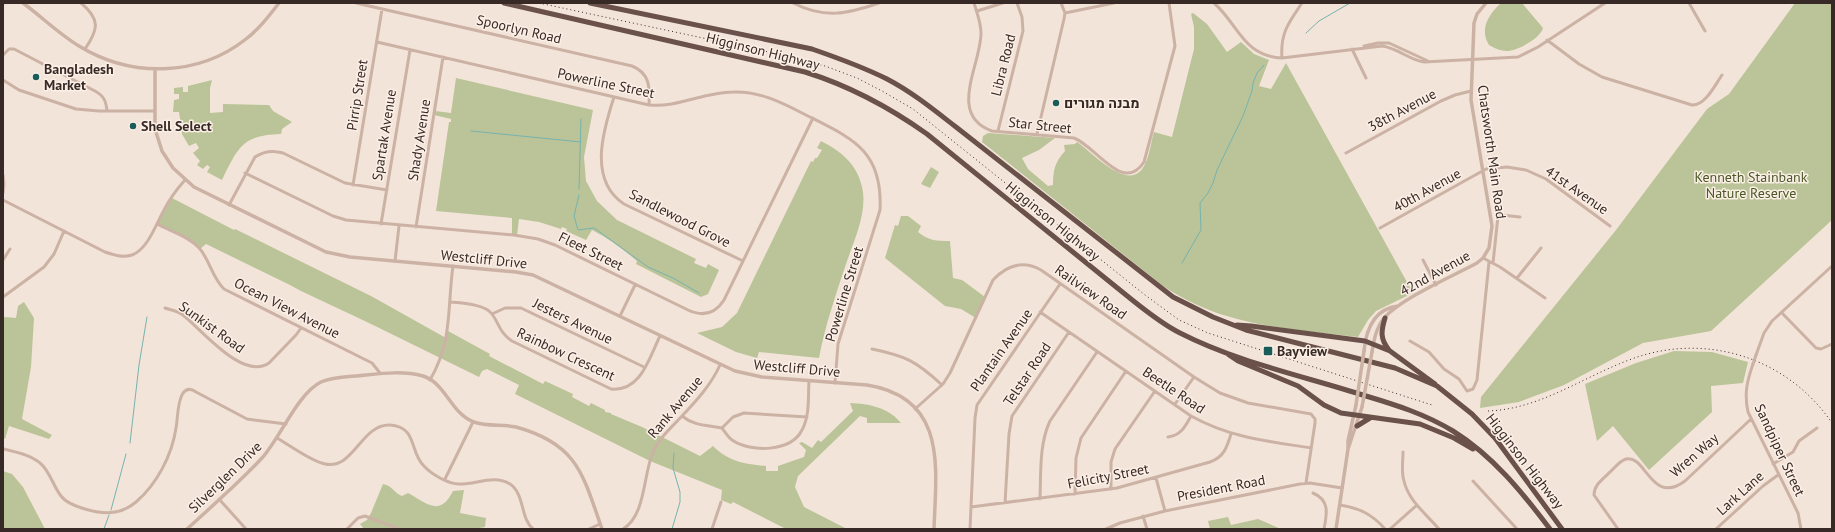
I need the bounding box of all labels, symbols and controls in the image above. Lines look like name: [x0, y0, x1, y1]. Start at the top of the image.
street label: Spoorlyn Road: [475, 11, 563, 47]
street label: Higginson Highway: [704, 28, 822, 74]
street label: Libra Road: [987, 32, 1019, 98]
street label: Pirrip Street: [342, 58, 372, 132]
place label: Bangladesh Market: [44, 60, 114, 94]
street label: Powerline Street: [556, 64, 656, 102]
marker: Bangladesh Market: [31, 72, 41, 82]
street label: Chatsworth Main Road: [1474, 84, 1510, 220]
street label: 38th Avenue: [1365, 85, 1439, 135]
street label: Spartak Avenue: [368, 88, 400, 182]
place label: מבנה מגורים: [1064, 94, 1139, 112]
street label: Shady Avenue: [404, 98, 434, 182]
marker: מבנה מגורים: [1051, 98, 1061, 108]
street label: Star Street: [1008, 113, 1073, 137]
place label: Shell Select: [141, 117, 212, 135]
marker: Shell Select: [128, 121, 138, 131]
street label: 41st Avenue: [1542, 162, 1612, 218]
street label: 40th Avenue: [1390, 164, 1464, 216]
park label: Kenneth Stainbank Nature Reserve: [1695, 168, 1808, 202]
street label: Higginson Highway: [1002, 177, 1104, 265]
street label: Sandlewood Grove: [626, 185, 734, 251]
street label: Fleet Street: [556, 228, 626, 274]
street label: Powerline Street: [821, 244, 867, 344]
street label: Westcliff Drive: [440, 246, 528, 272]
street label: 42nd Avenue: [1397, 246, 1473, 300]
street label: Railview Road: [1052, 261, 1130, 323]
street label: Ocean View Avenue: [231, 274, 343, 342]
street label: Jesters Avenue: [529, 294, 616, 348]
street label: Sunkist Road: [176, 297, 248, 357]
street label: Plantain Avenue: [966, 305, 1036, 395]
street label: Rainbow Crescent: [514, 323, 618, 385]
street label: Telstar Road: [999, 339, 1055, 409]
place label: Bayview: [1277, 342, 1328, 360]
marker: Bayview: [1262, 345, 1274, 357]
street label: Westcliff Drive: [753, 355, 841, 381]
street label: Beetle Road: [1139, 363, 1209, 417]
street label: Rank Avenue: [644, 372, 706, 442]
street label: Sandpiper Street: [1751, 401, 1809, 499]
street label: Higginson Highway: [1482, 410, 1568, 513]
street label: Wren Way: [1666, 429, 1722, 481]
street label: Silverglen Drive: [184, 437, 266, 517]
street label: Felicity Street: [1066, 459, 1150, 493]
street label: Lark Lane: [1713, 467, 1767, 519]
street label: President Road: [1175, 471, 1267, 505]

